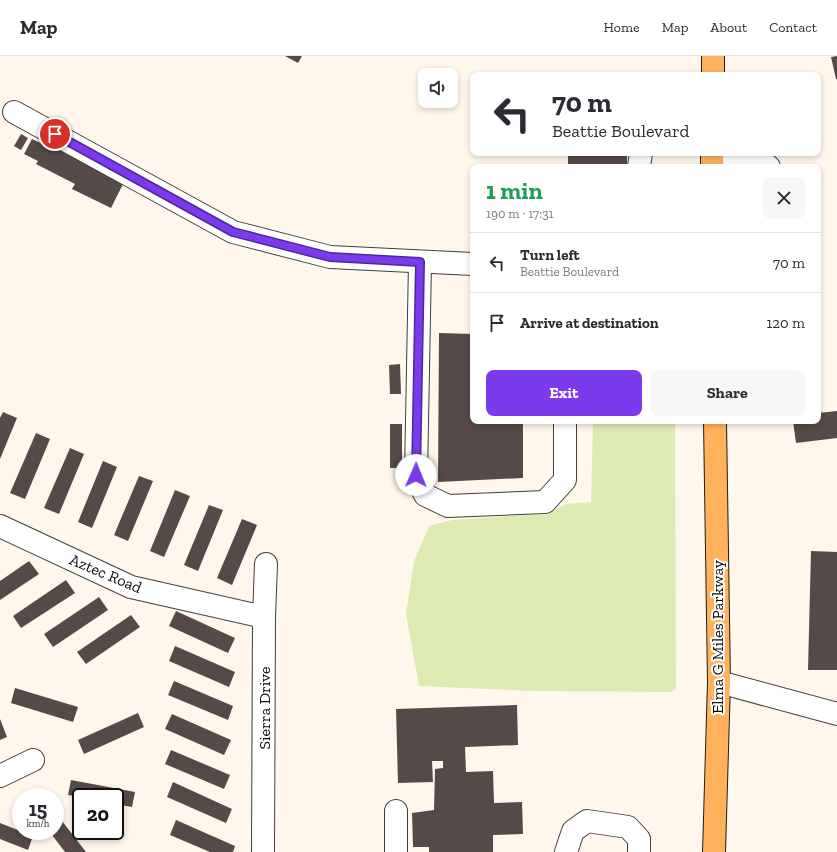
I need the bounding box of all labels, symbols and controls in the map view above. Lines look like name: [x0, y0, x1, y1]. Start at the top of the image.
text: Map: [20, 16, 57, 39]
text: Home: [604, 19, 640, 36]
text: Map: [662, 19, 688, 36]
text: About: [710, 19, 747, 36]
text: Contact: [769, 19, 817, 36]
map controls: [418, 68, 458, 108]
button: sound: [418, 68, 458, 108]
text: 70 m: [552, 86, 612, 119]
icon: left: [486, 88, 538, 140]
pin: [38, 117, 72, 151]
text: Beattie Boulevard: [552, 120, 689, 142]
icon: arrive: [44, 123, 66, 145]
text: 1 min: [486, 176, 543, 205]
button: close: [763, 177, 805, 219]
text: 190 m · 17:31: [486, 206, 554, 221]
text: Turn left: [520, 246, 580, 264]
icon: left: [486, 252, 508, 274]
text: 70 m: [773, 254, 805, 272]
text: Beattie Boulevard: [520, 264, 619, 279]
icon: arrive: [486, 312, 508, 334]
text: Arrive at destination: [520, 314, 659, 332]
text: 120 m: [767, 314, 805, 332]
button: Exit: [486, 370, 642, 416]
button: Share: [650, 370, 805, 416]
position arrow: [395, 454, 437, 496]
street label: Aztec Road: [67, 550, 145, 597]
street label: Elma G Miles Parkway: [708, 559, 727, 714]
street label: Sierra Drive: [255, 667, 274, 750]
speed limit sign: 20: [72, 788, 124, 840]
text: 15: [29, 797, 47, 821]
text: km/h: [27, 818, 49, 830]

